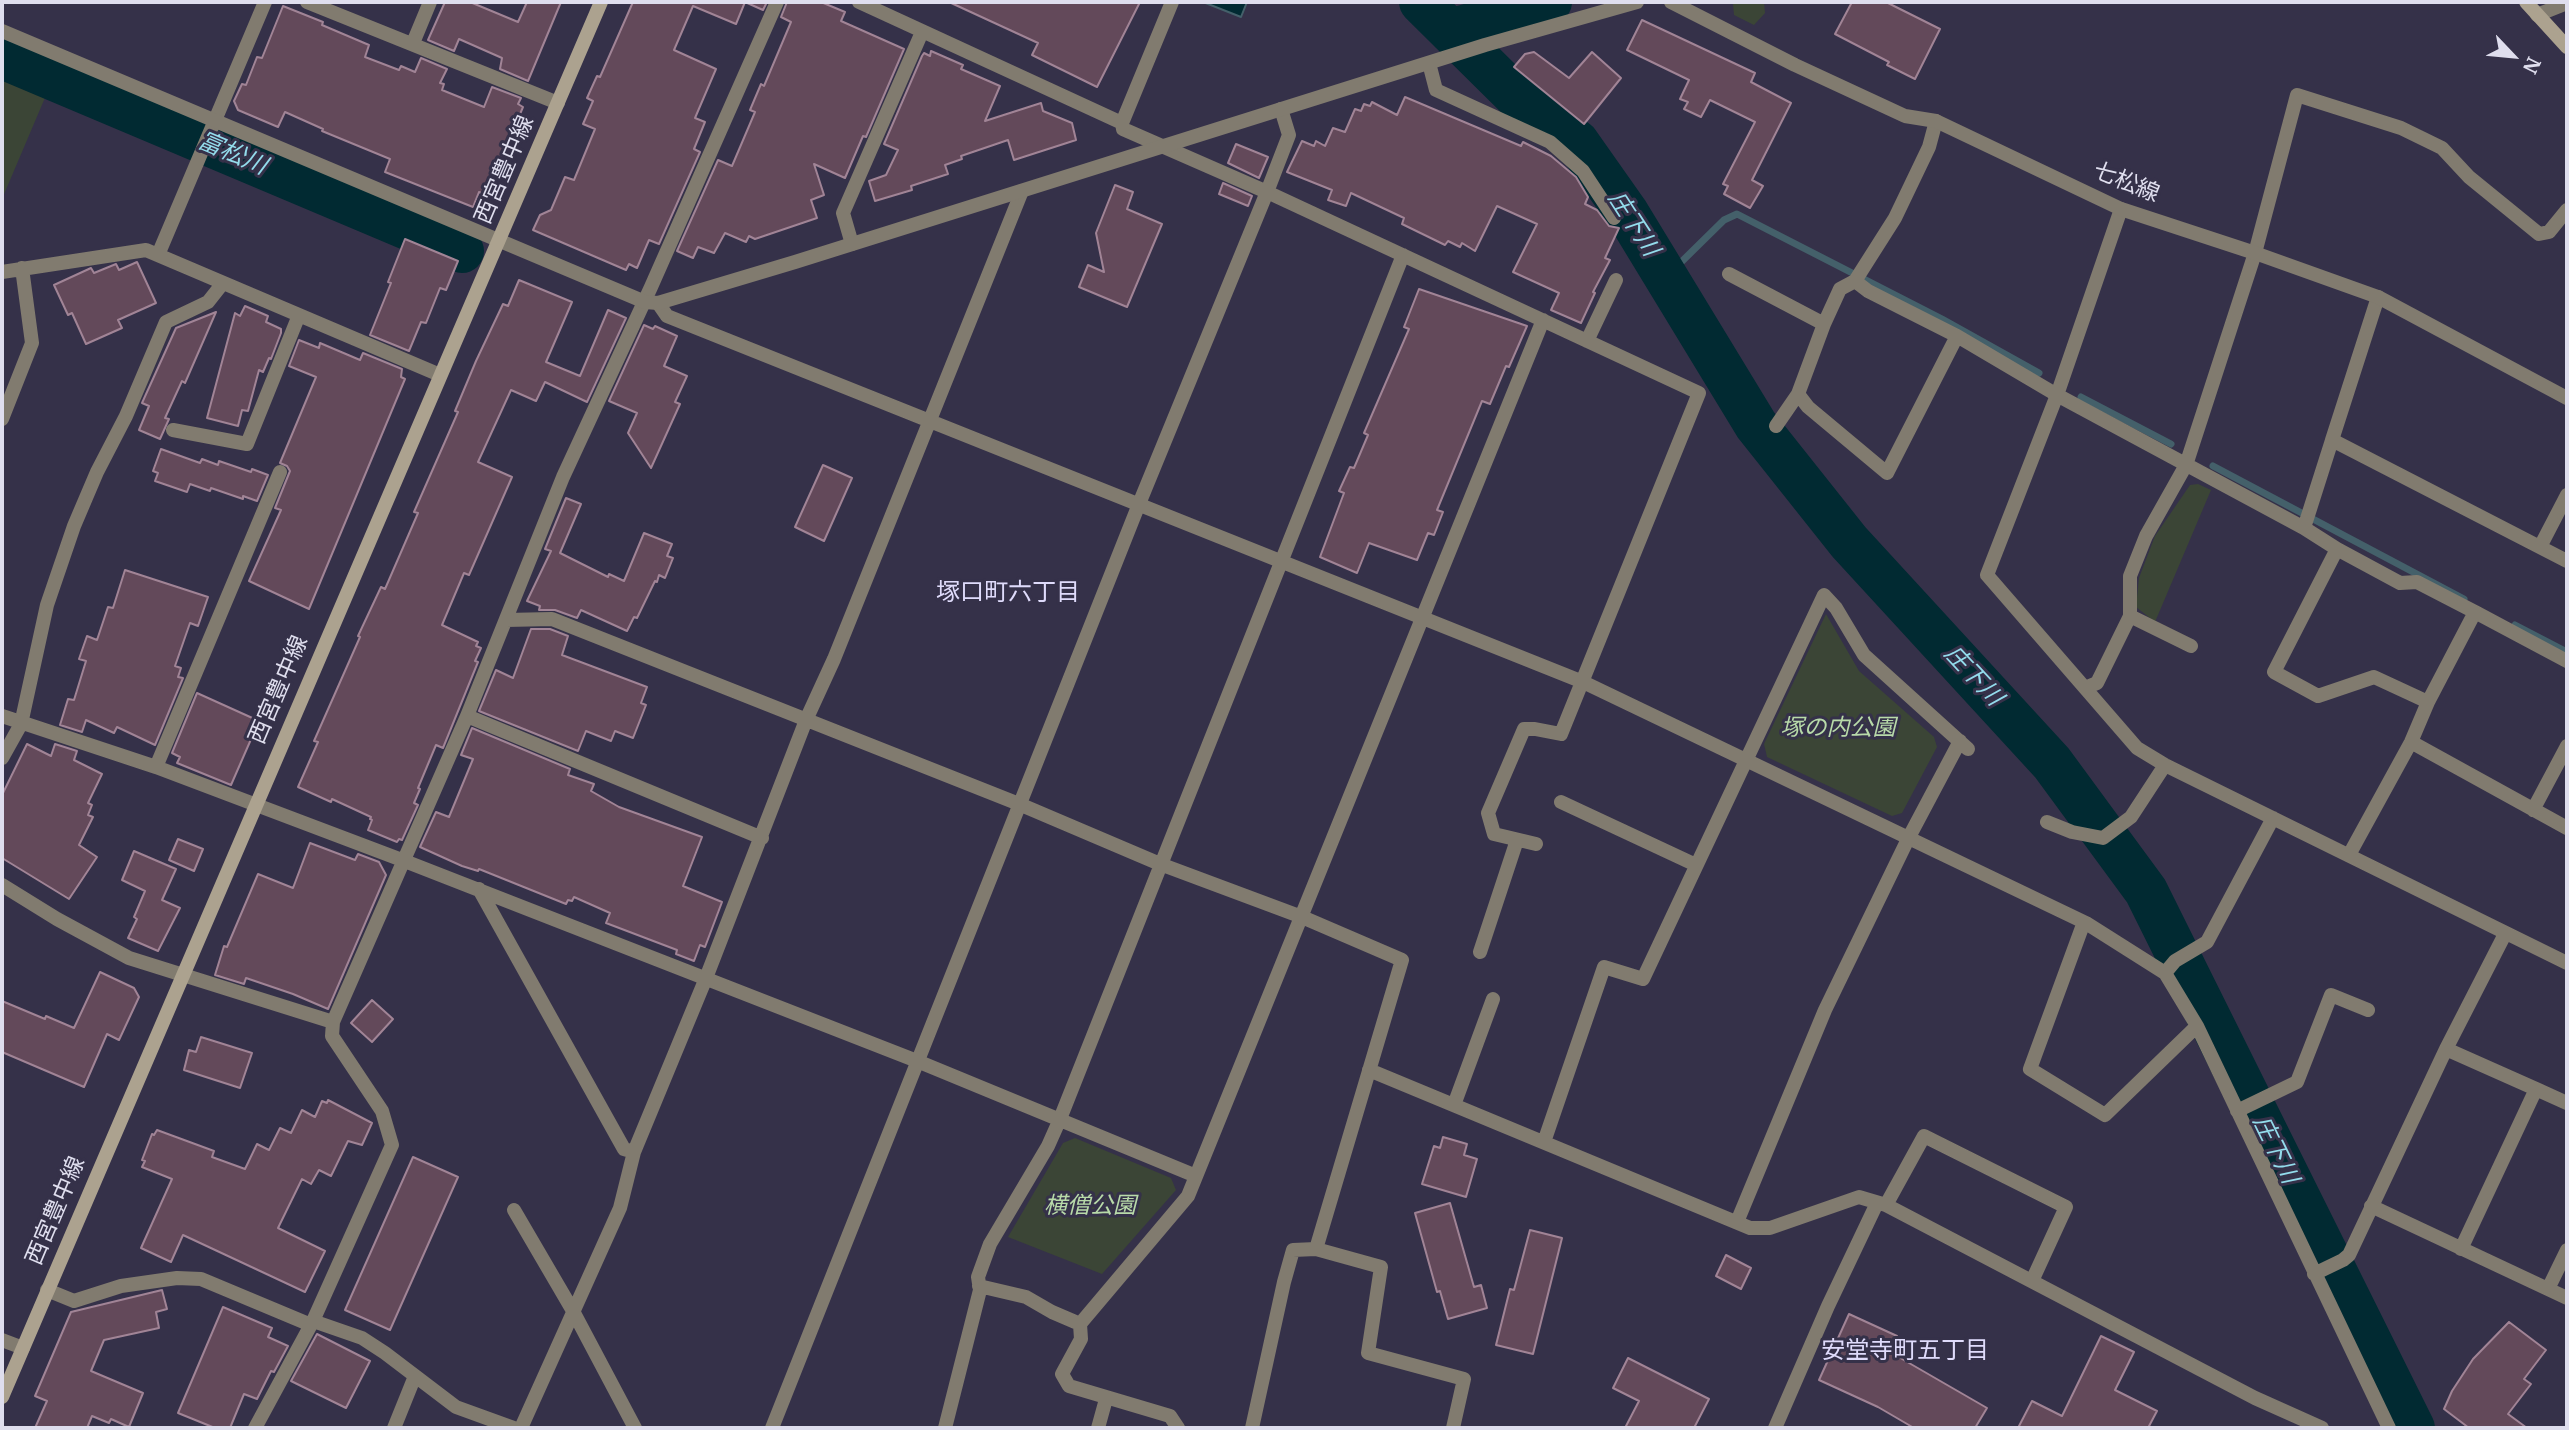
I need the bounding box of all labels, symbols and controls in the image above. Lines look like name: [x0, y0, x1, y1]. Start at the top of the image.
north arrow: [2478, 21, 2548, 91]
text: N: [2518, 53, 2546, 77]
street label: 西宮豊中線: [470, 112, 540, 228]
water label: 富松川: [193, 127, 271, 181]
street label: 七松線: [2089, 157, 2163, 209]
water label: 庄下川: [1601, 186, 1665, 262]
district label: 塚口町六丁目: [936, 579, 1080, 607]
street label: 西宮豊中線: [244, 632, 314, 748]
water label: 庄下川: [1938, 640, 2008, 712]
park label: 塚の内公園: [1781, 714, 1895, 742]
water label: 庄下川: [2246, 1111, 2304, 1189]
street label: 西宮豊中線: [21, 1153, 91, 1269]
park label: 横僧公園: [1044, 1192, 1136, 1220]
district label: 安堂寺町五丁目: [1821, 1337, 1989, 1365]

